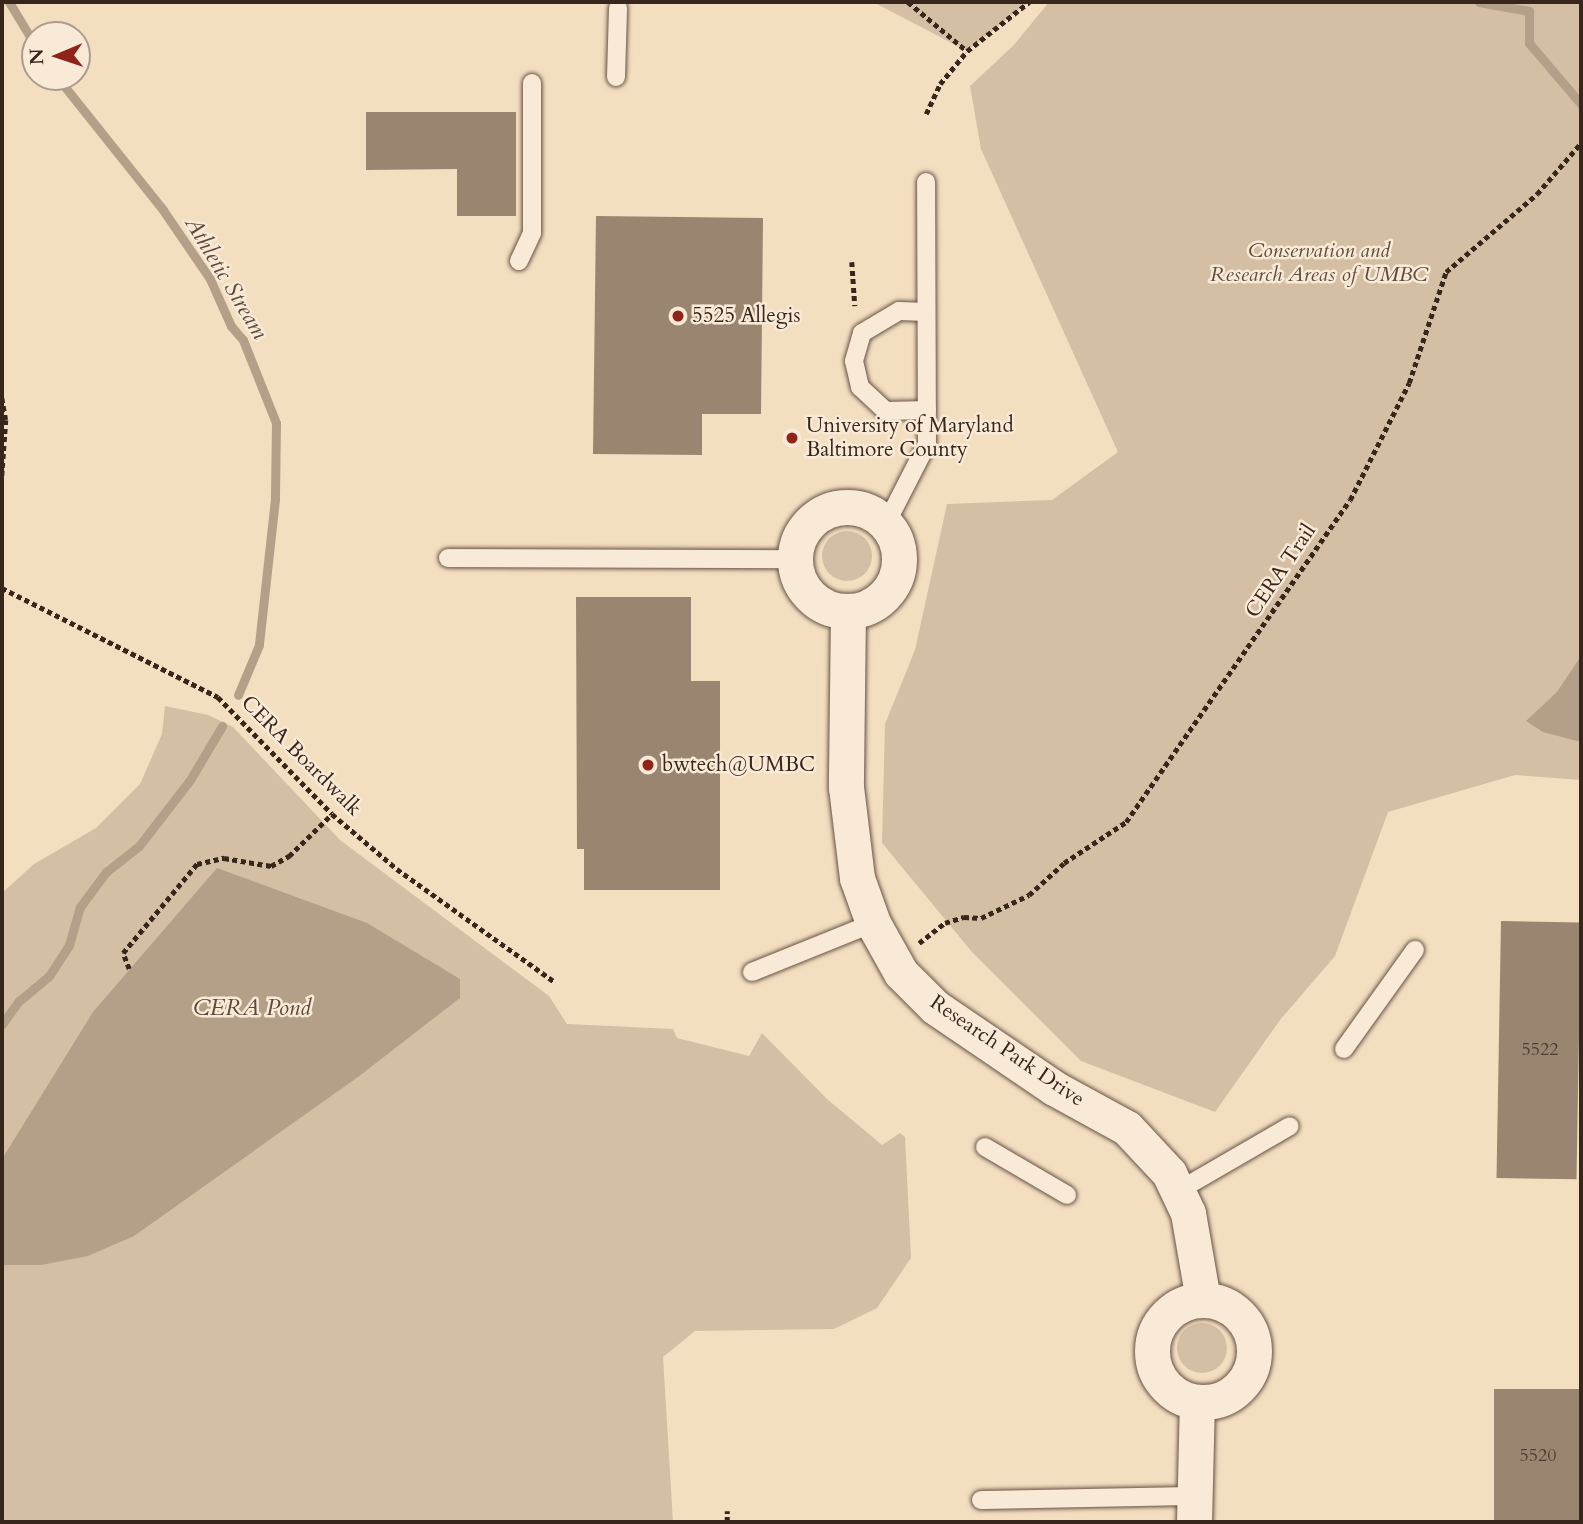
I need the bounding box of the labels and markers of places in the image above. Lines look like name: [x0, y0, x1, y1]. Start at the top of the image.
place label: 5525 Allegis: [692, 303, 801, 329]
marker: 5525 Allegis: [670, 308, 686, 324]
place label: University of Maryland Baltimore County: [806, 413, 1014, 463]
marker: University of Maryland Baltimore County: [784, 430, 800, 446]
place label: bwtech@UMBC: [662, 752, 815, 778]
marker: bwtech@UMBC: [640, 757, 656, 773]

